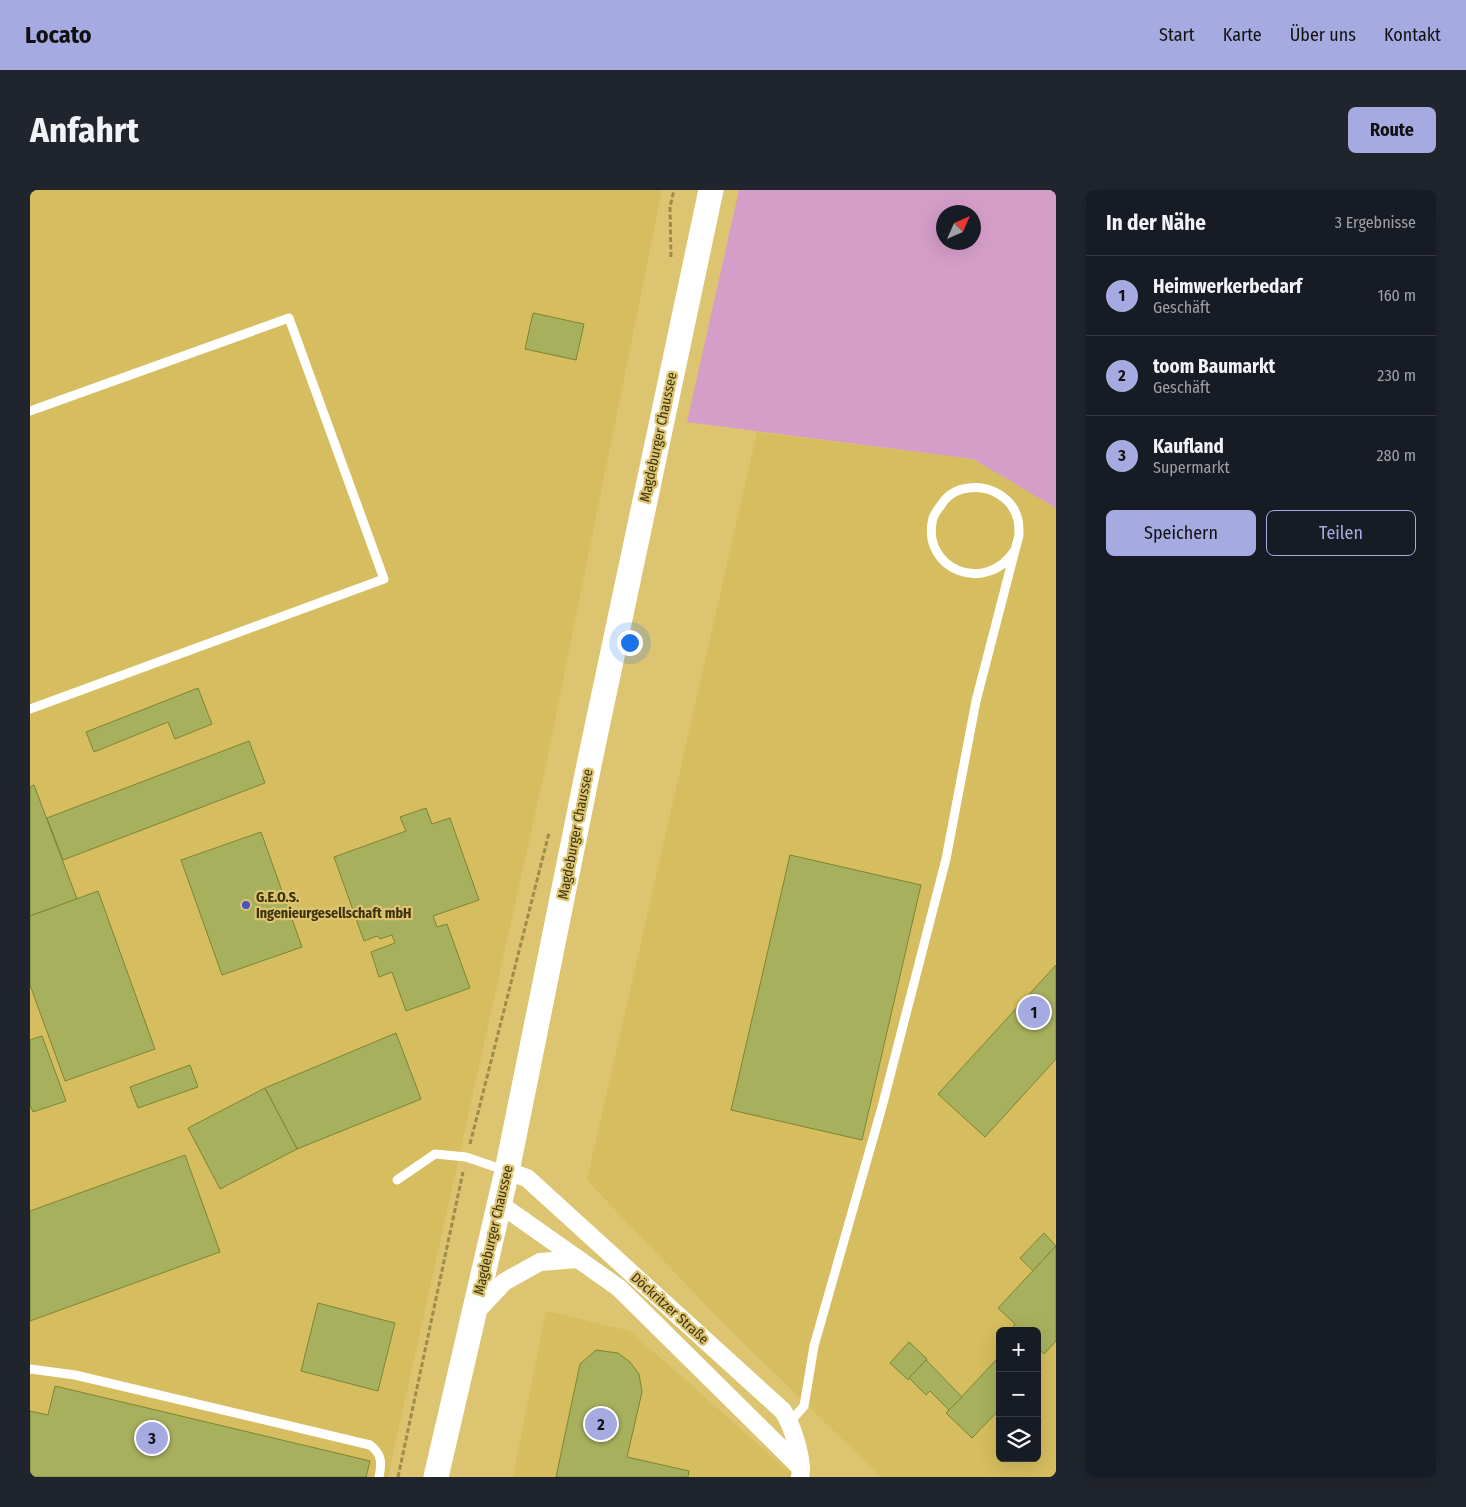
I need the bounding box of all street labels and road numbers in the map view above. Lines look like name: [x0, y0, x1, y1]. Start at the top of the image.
street label: Magdeburger Chaussee: [636, 370, 681, 504]
street label: Magdeburger Chaussee: [555, 767, 596, 901]
street label: Magdeburger Chaussee: [470, 1164, 517, 1297]
street label: Döckritzer Straße: [627, 1269, 712, 1348]

